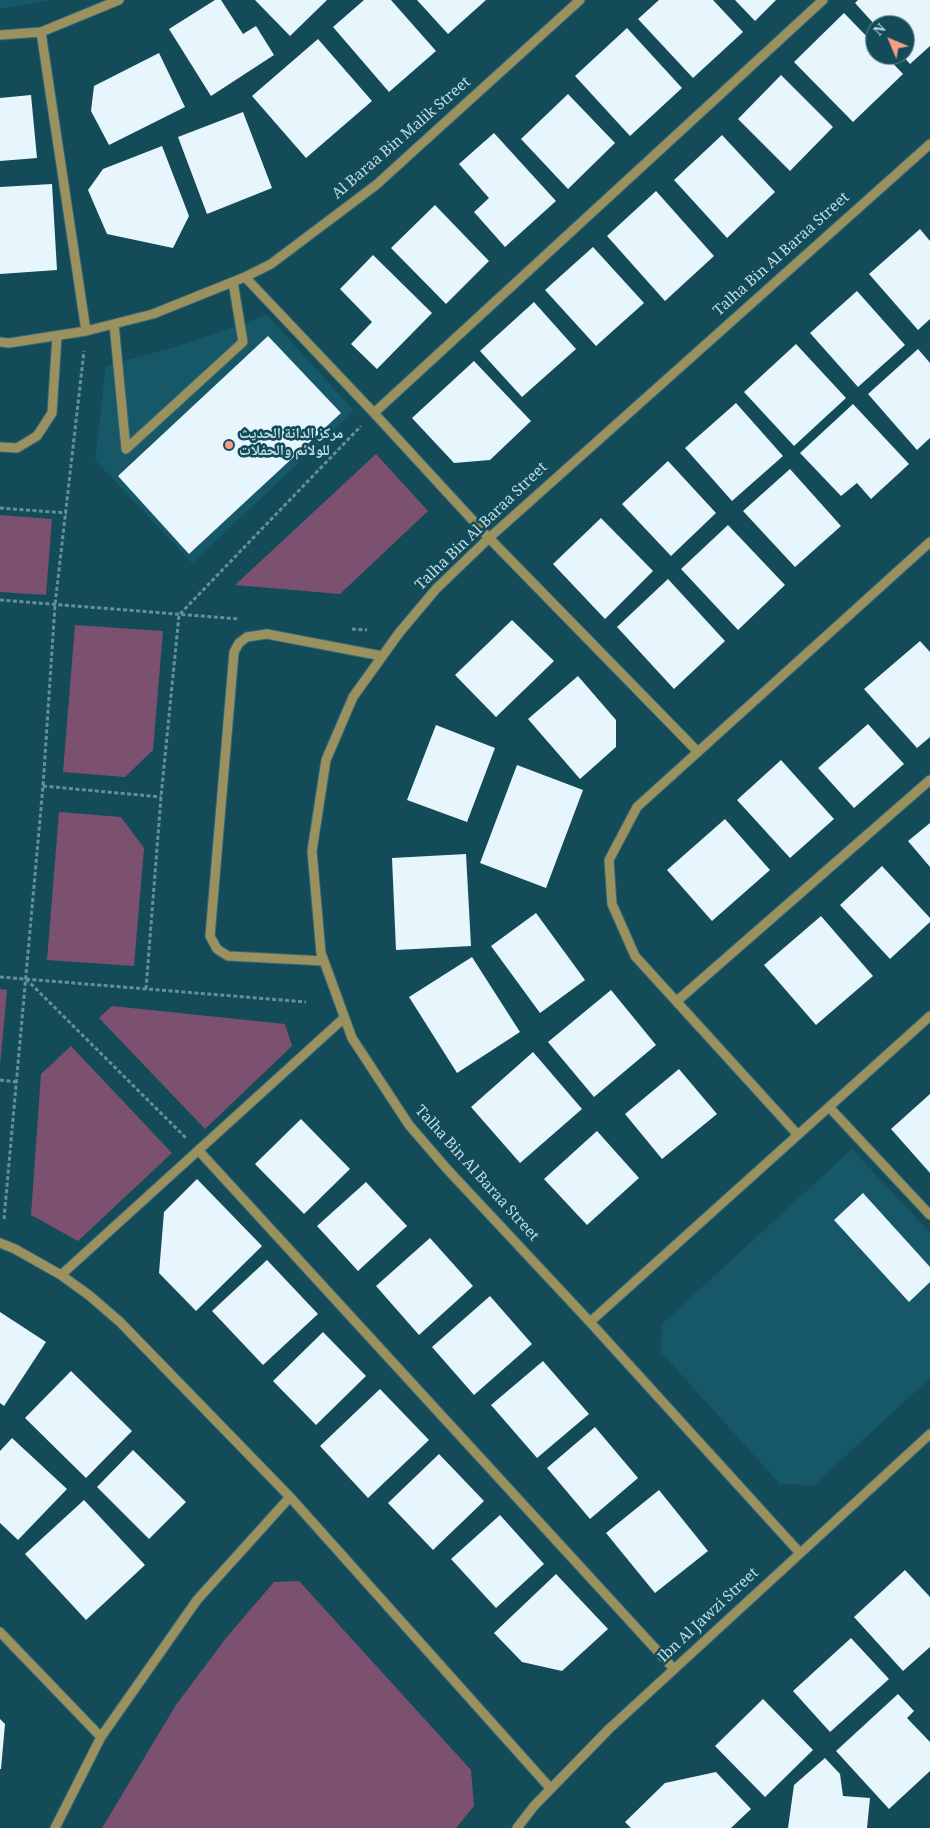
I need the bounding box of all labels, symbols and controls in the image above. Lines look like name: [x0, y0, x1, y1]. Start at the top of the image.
north arrow: [865, 15, 915, 65]
text: N: [871, 21, 889, 39]
street label: Al Baraa Bin Malik Street: [330, 75, 476, 205]
street label: Talha Bin Al Baraa Street: [711, 190, 855, 322]
place label: مركز الدانة الحديث للولائم والحفلات: [239, 427, 343, 462]
marker: مركز الدانة الحديث للولائم والحفلات: [223, 439, 235, 451]
street label: Talha Bin Al Baraa Street: [413, 460, 553, 596]
street label: Talha Bin Al Baraa Street: [409, 1103, 541, 1247]
street label: Ibn Al Jawzi Street: [656, 1566, 764, 1668]

